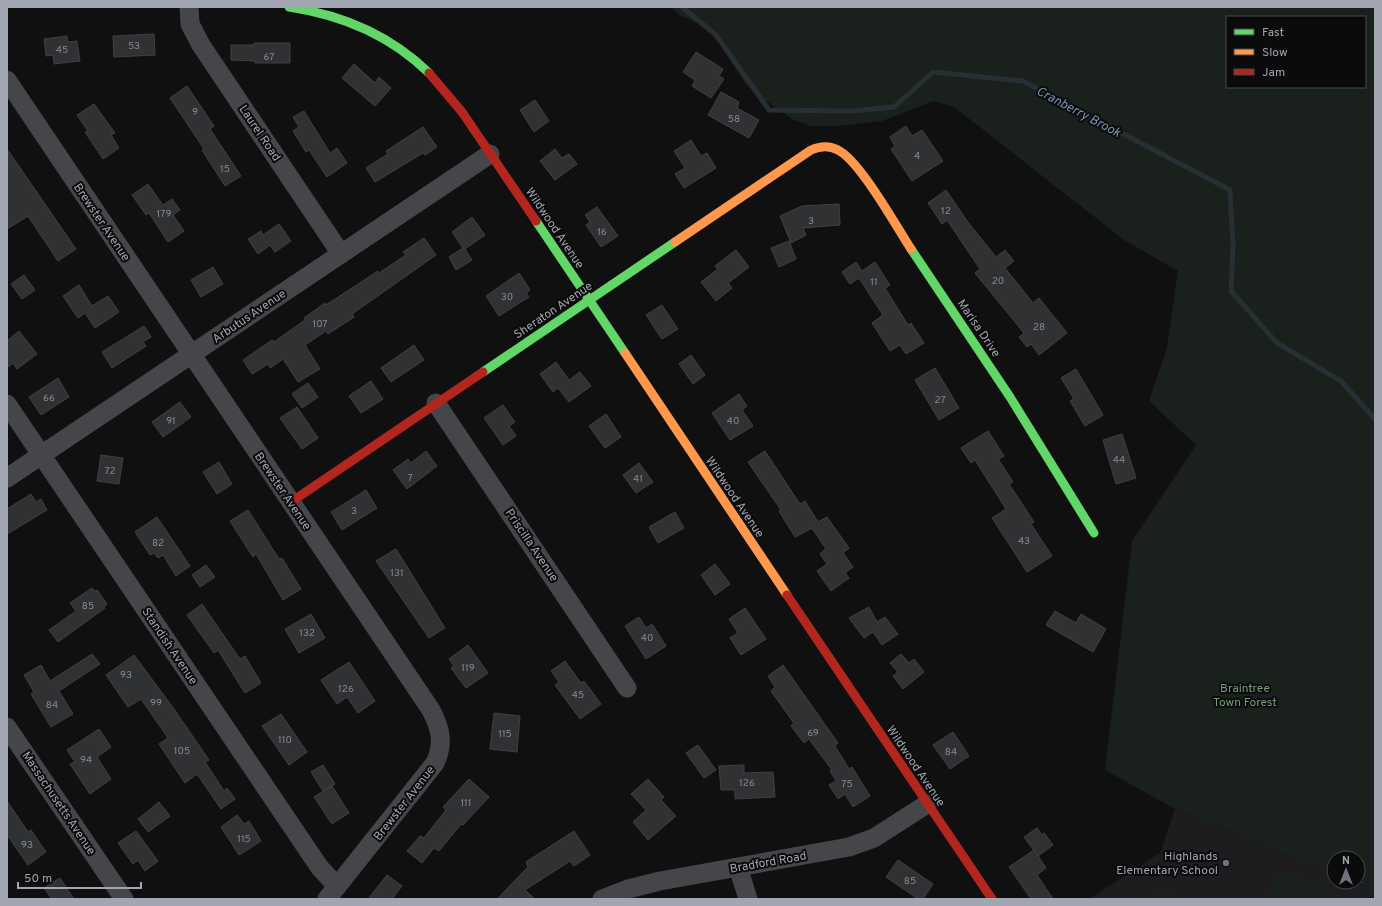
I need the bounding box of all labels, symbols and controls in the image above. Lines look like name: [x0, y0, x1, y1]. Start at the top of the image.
legend: [1226, 16, 1366, 88]
text: Fast: [1262, 25, 1284, 41]
house number: 53: [128, 40, 140, 53]
house number: 45: [56, 44, 68, 57]
text: Slow: [1262, 45, 1288, 61]
house number: 67: [264, 51, 275, 64]
text: Jam: [1262, 65, 1285, 81]
water label: Cranberry Brook: [1033, 84, 1123, 142]
street label: Laurel Road: [235, 102, 284, 165]
house number: 9: [192, 106, 198, 119]
house number: 58: [728, 113, 740, 126]
house number: 4: [914, 150, 920, 163]
house number: 15: [220, 163, 230, 176]
street label: Brewster Avenue: [69, 180, 133, 265]
street label: Wildwood Avenue: [521, 185, 587, 272]
house number: 12: [941, 205, 951, 218]
house number: 179: [157, 208, 171, 221]
house number: 3: [808, 215, 814, 228]
house number: 16: [597, 226, 607, 239]
house number: 20: [992, 275, 1004, 288]
house number: 11: [870, 276, 878, 289]
street label: Sheraton Avenue: [511, 279, 596, 343]
street label: Arbutus Avenue: [210, 286, 289, 347]
house number: 30: [501, 291, 513, 304]
street label: Marisa Drive: [953, 297, 1003, 361]
house number: 107: [312, 318, 328, 331]
house number: 28: [1033, 321, 1045, 334]
house number: 66: [43, 392, 55, 405]
house number: 27: [934, 394, 946, 407]
house number: 91: [166, 415, 176, 428]
house number: 40: [727, 415, 739, 428]
street label: Brewster Avenue: [250, 449, 314, 534]
street label: Wildwood Avenue: [701, 454, 767, 541]
house number: 44: [1113, 454, 1125, 467]
house number: 72: [104, 465, 116, 478]
house number: 7: [407, 472, 413, 485]
house number: 41: [633, 473, 643, 486]
house number: 3: [351, 505, 357, 518]
street label: Priscilla Avenue: [501, 506, 562, 585]
house number: 43: [1018, 535, 1030, 548]
house number: 82: [152, 537, 164, 550]
house number: 131: [390, 567, 404, 580]
house number: 85: [82, 600, 94, 613]
street label: Standish Avenue: [138, 605, 201, 688]
house number: 132: [299, 627, 315, 640]
house number: 40: [641, 632, 653, 645]
house number: 119: [461, 662, 475, 675]
house number: 93: [120, 669, 132, 682]
park label: Braintree Town Forest: [1213, 681, 1277, 711]
house number: 126: [338, 683, 354, 696]
house number: 45: [572, 689, 584, 702]
house number: 99: [150, 697, 162, 710]
house number: 84: [46, 699, 58, 712]
street label: Wildwood Avenue: [882, 723, 948, 810]
house number: 69: [807, 727, 819, 740]
house number: 115: [498, 728, 512, 741]
house number: 110: [278, 734, 292, 747]
house number: 105: [174, 745, 190, 758]
house number: 84: [945, 746, 957, 759]
street label: Massachusetts Avenue: [18, 749, 99, 858]
house number: 94: [80, 754, 92, 767]
street label: Brewster Avenue: [371, 763, 439, 844]
house number: 126: [739, 777, 755, 790]
house number: 75: [841, 778, 853, 791]
house number: 111: [460, 797, 472, 810]
house number: 115: [237, 833, 251, 846]
house number: 93: [21, 839, 33, 852]
street label: Bradford Road: [729, 848, 808, 878]
place label: Highlands Elementary School: [1116, 849, 1218, 879]
north arrow: [1326, 850, 1366, 890]
text: N: [1342, 854, 1350, 868]
marker: Highlands Elementary School: [1221, 858, 1231, 868]
scale bar: [18, 864, 141, 890]
text: 50 m: [24, 871, 52, 887]
house number: 85: [904, 875, 916, 888]

